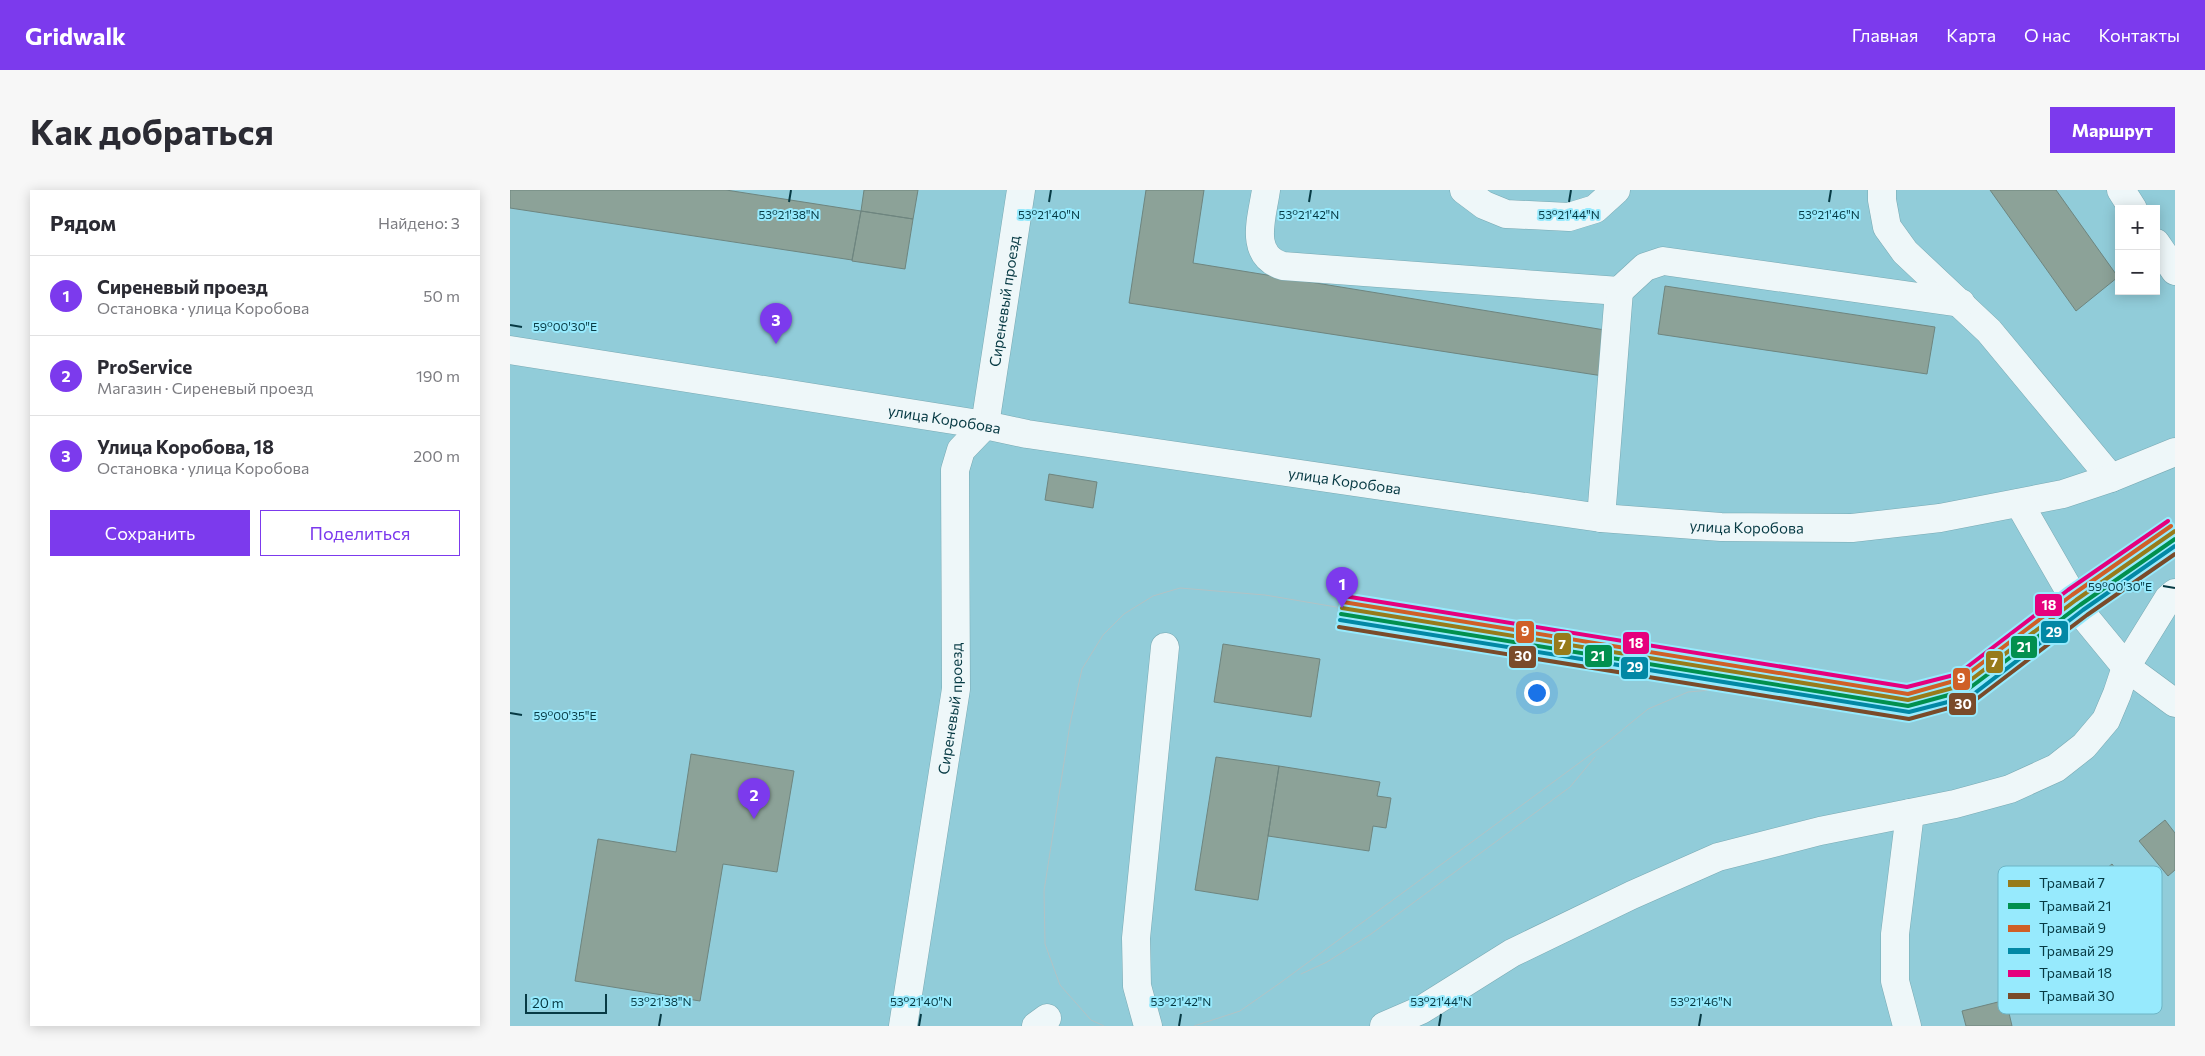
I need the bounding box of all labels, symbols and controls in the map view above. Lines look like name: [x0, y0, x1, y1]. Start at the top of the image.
text: Gridwalk: [25, 21, 126, 50]
text: Главная: [1852, 24, 1918, 46]
text: Карта: [1946, 24, 1996, 46]
text: О нас: [2024, 24, 2071, 46]
text: Контакты: [2099, 24, 2180, 46]
button: Маршрут: [2050, 107, 2175, 153]
text: Как добраться: [30, 109, 274, 152]
map controls: [2115, 205, 2160, 295]
button: +: [2115, 205, 2160, 250]
text: 53°21'38"N: [758, 207, 820, 221]
text: 53°21'40"N: [1018, 207, 1080, 221]
text: 53°21'42"N: [1279, 207, 1339, 221]
text: 53°21'44"N: [1538, 207, 1600, 221]
text: 53°21'46"N: [1798, 207, 1860, 221]
text: Рядом: [50, 210, 116, 235]
text: Найдено: 3: [378, 213, 460, 232]
street label: Сиреневый проезд: [985, 234, 1023, 368]
button: −: [2115, 250, 2160, 295]
text: Сиреневый проезд: [97, 275, 268, 298]
text: 1: [62, 286, 70, 305]
text: 50 m: [423, 286, 460, 305]
text: Остановка · улица Коробова: [97, 298, 309, 317]
pin: 3: [760, 303, 792, 344]
text: 59°00'30"E: [533, 319, 597, 333]
text: ProService: [97, 355, 192, 378]
text: 2: [61, 366, 71, 385]
text: 190 m: [416, 366, 460, 385]
text: Магазин · Сиреневый проезд: [97, 378, 313, 397]
street label: улица Коробова: [887, 401, 1003, 437]
text: Улица Коробова, 18: [97, 435, 274, 458]
text: 3: [61, 446, 71, 465]
text: 200 m: [413, 446, 460, 465]
text: Остановка · улица Коробова: [97, 458, 309, 477]
street label: улица Коробова: [1287, 463, 1402, 498]
button: Сохранить: [50, 510, 250, 556]
button: Поделиться: [260, 510, 460, 556]
street label: улица Коробова: [1689, 516, 1804, 537]
pin: 1: [1326, 567, 1358, 608]
text: 59°00'30"E: [2088, 579, 2152, 593]
line badge: 18: [2034, 593, 2063, 617]
text: 18: [2042, 596, 2057, 613]
line badge: 9: [1515, 620, 1535, 644]
line badge: 29: [2040, 620, 2069, 644]
text: 9: [1521, 622, 1530, 639]
text: 29: [2046, 623, 2063, 640]
line badge: 18: [1622, 631, 1650, 655]
line badge: 7: [1553, 632, 1572, 656]
text: 18: [1629, 634, 1644, 651]
text: 7: [1558, 635, 1566, 652]
line badge: 21: [2010, 635, 2038, 659]
text: 21: [2017, 638, 2031, 655]
street label: Сиреневый проезд: [934, 643, 965, 776]
line badge: 21: [1584, 644, 1613, 668]
line badge: 30: [1508, 645, 1537, 669]
text: 30: [1514, 647, 1532, 664]
text: 21: [1591, 647, 1605, 664]
line badge: 7: [1985, 650, 2004, 674]
text: 7: [1990, 653, 1998, 670]
line badge: 29: [1620, 656, 1649, 680]
text: 29: [1627, 658, 1644, 675]
line badge: 9: [1952, 667, 1971, 691]
text: 9: [1957, 669, 1966, 686]
your location: [1524, 680, 1550, 706]
line badge: 30: [1948, 692, 1977, 716]
text: 30: [1954, 695, 1972, 712]
text: 59°00'35"E: [533, 708, 597, 722]
pin: 2: [738, 778, 770, 819]
legend: [1998, 866, 2162, 1014]
text: Трамвай 7: [2039, 874, 2105, 891]
text: Трамвай 21: [2039, 897, 2111, 914]
text: Трамвай 9: [2039, 919, 2106, 936]
text: Трамвай 29: [2039, 942, 2114, 959]
text: Трамвай 18: [2039, 964, 2112, 981]
text: Трамвай 30: [2039, 987, 2115, 1004]
scale bar: [525, 991, 608, 1014]
text: 20 m: [532, 994, 564, 1011]
text: 53°21'38"N: [630, 994, 692, 1008]
text: 53°21'40"N: [890, 994, 952, 1008]
text: 53°21'42"N: [1151, 994, 1211, 1008]
text: 53°21'44"N: [1410, 994, 1472, 1008]
text: 53°21'46"N: [1670, 994, 1732, 1008]

